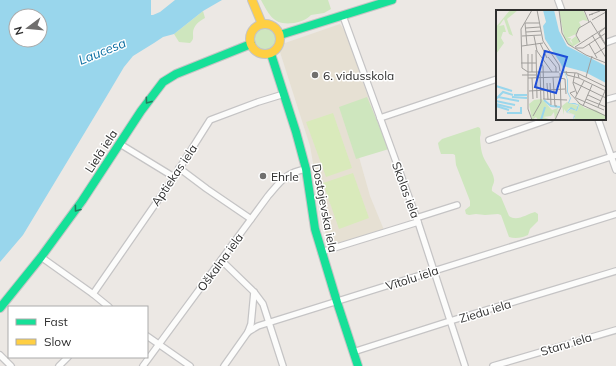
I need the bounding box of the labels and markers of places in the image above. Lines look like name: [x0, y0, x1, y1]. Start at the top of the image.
place label: 6. vidusskola: [323, 68, 394, 83]
marker: 6. vidusskola: [310, 70, 320, 80]
place label: Ehrle: [271, 169, 299, 184]
marker: Ehrle: [258, 171, 268, 181]

